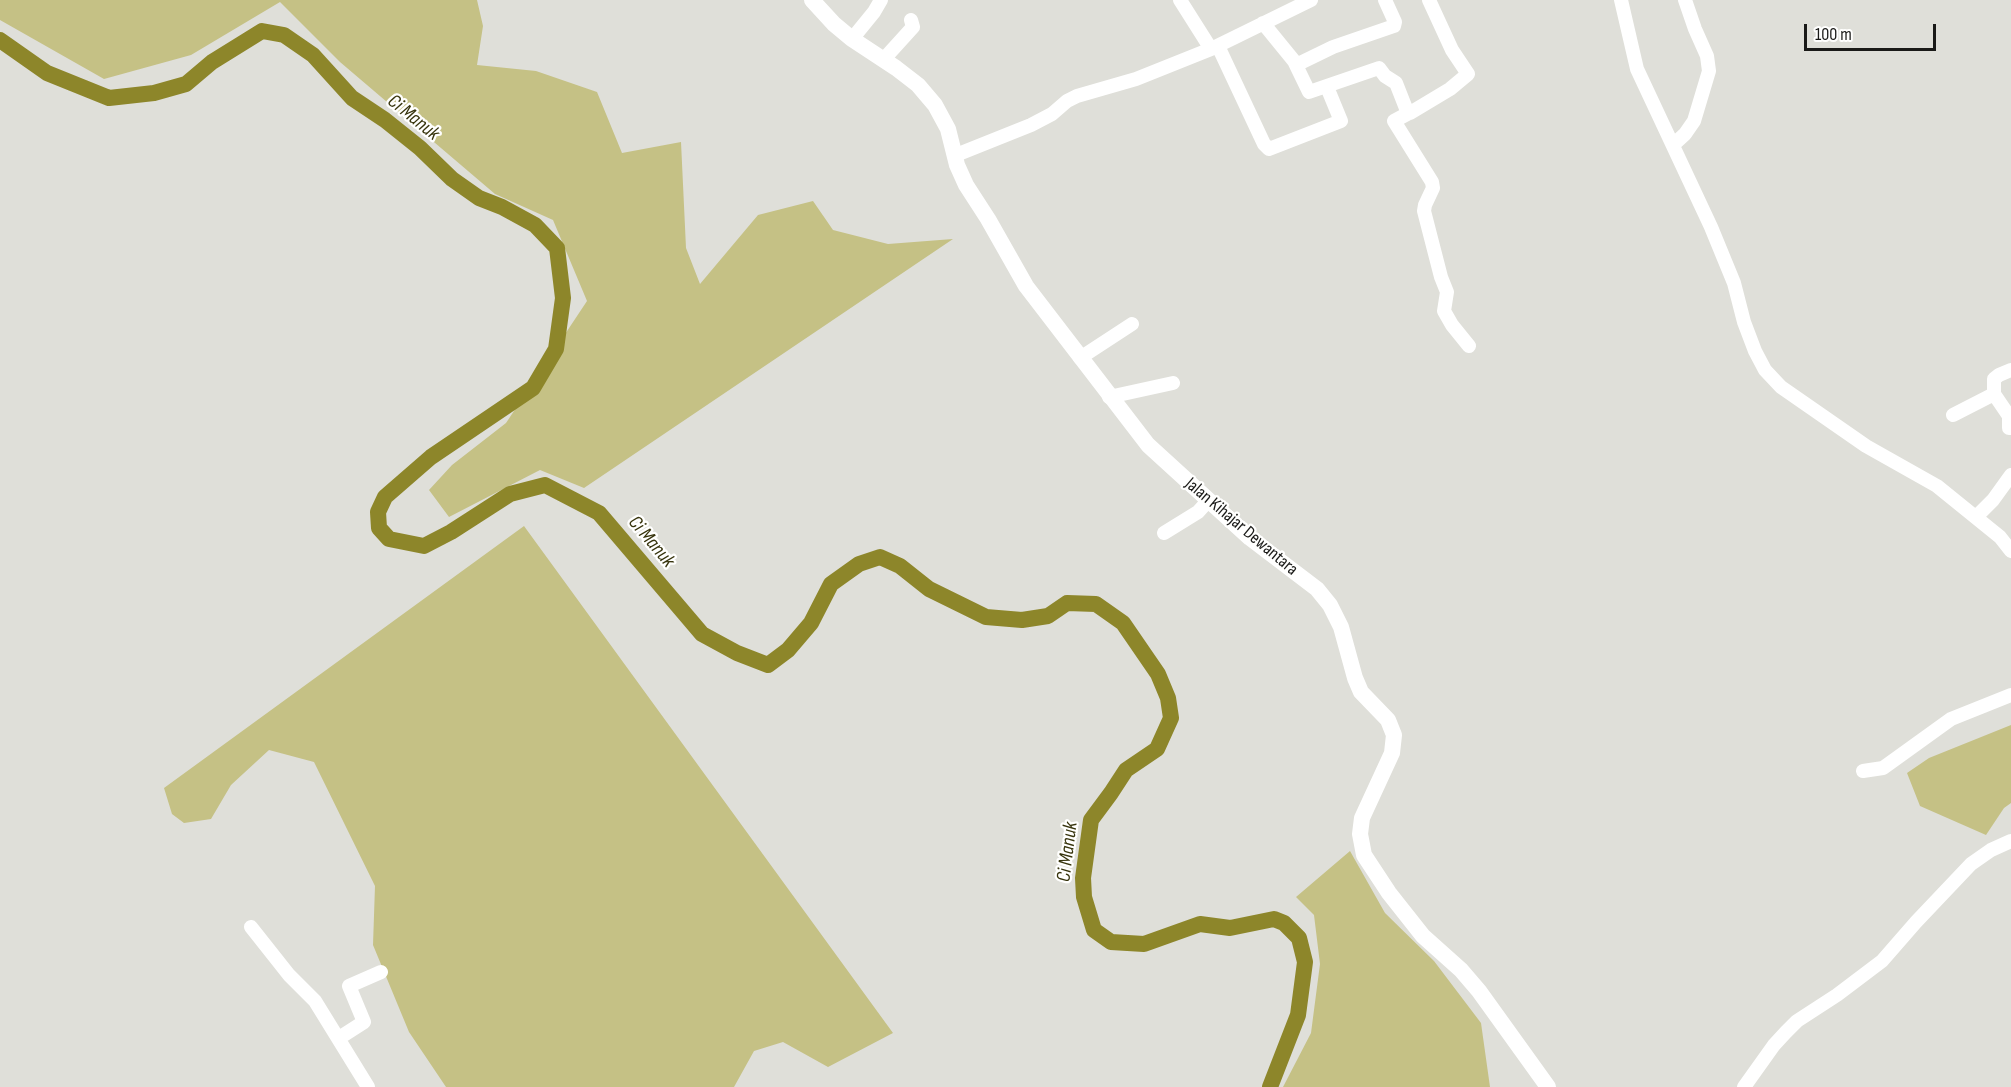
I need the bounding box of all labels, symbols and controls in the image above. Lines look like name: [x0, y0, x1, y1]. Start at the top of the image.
scale bar: [1807, 12, 1939, 50]
text: 100 m: [1815, 24, 1852, 45]
water label: Ci Manuk: [382, 90, 444, 146]
street label: Jalan Kihajar Dewantara: [1180, 474, 1302, 580]
water label: Ci Manuk: [622, 511, 680, 573]
water label: Ci Manuk: [1052, 821, 1084, 883]

